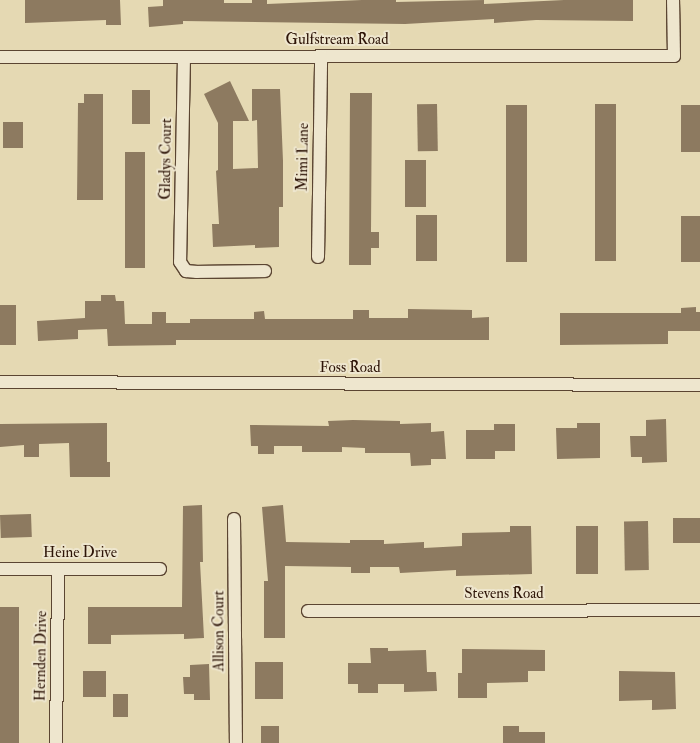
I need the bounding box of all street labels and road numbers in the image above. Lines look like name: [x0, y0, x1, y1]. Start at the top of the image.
street label: Gulfstream Road: [285, 31, 389, 49]
street label: Gladys Court: [156, 118, 176, 200]
street label: Mimi Lane: [293, 123, 313, 191]
street label: Foss Road: [319, 359, 381, 377]
street label: Heine Drive: [43, 544, 117, 562]
street label: Stevens Road: [464, 585, 544, 603]
street label: Allison Court: [210, 591, 228, 671]
street label: Hernden Drive: [31, 611, 51, 701]

